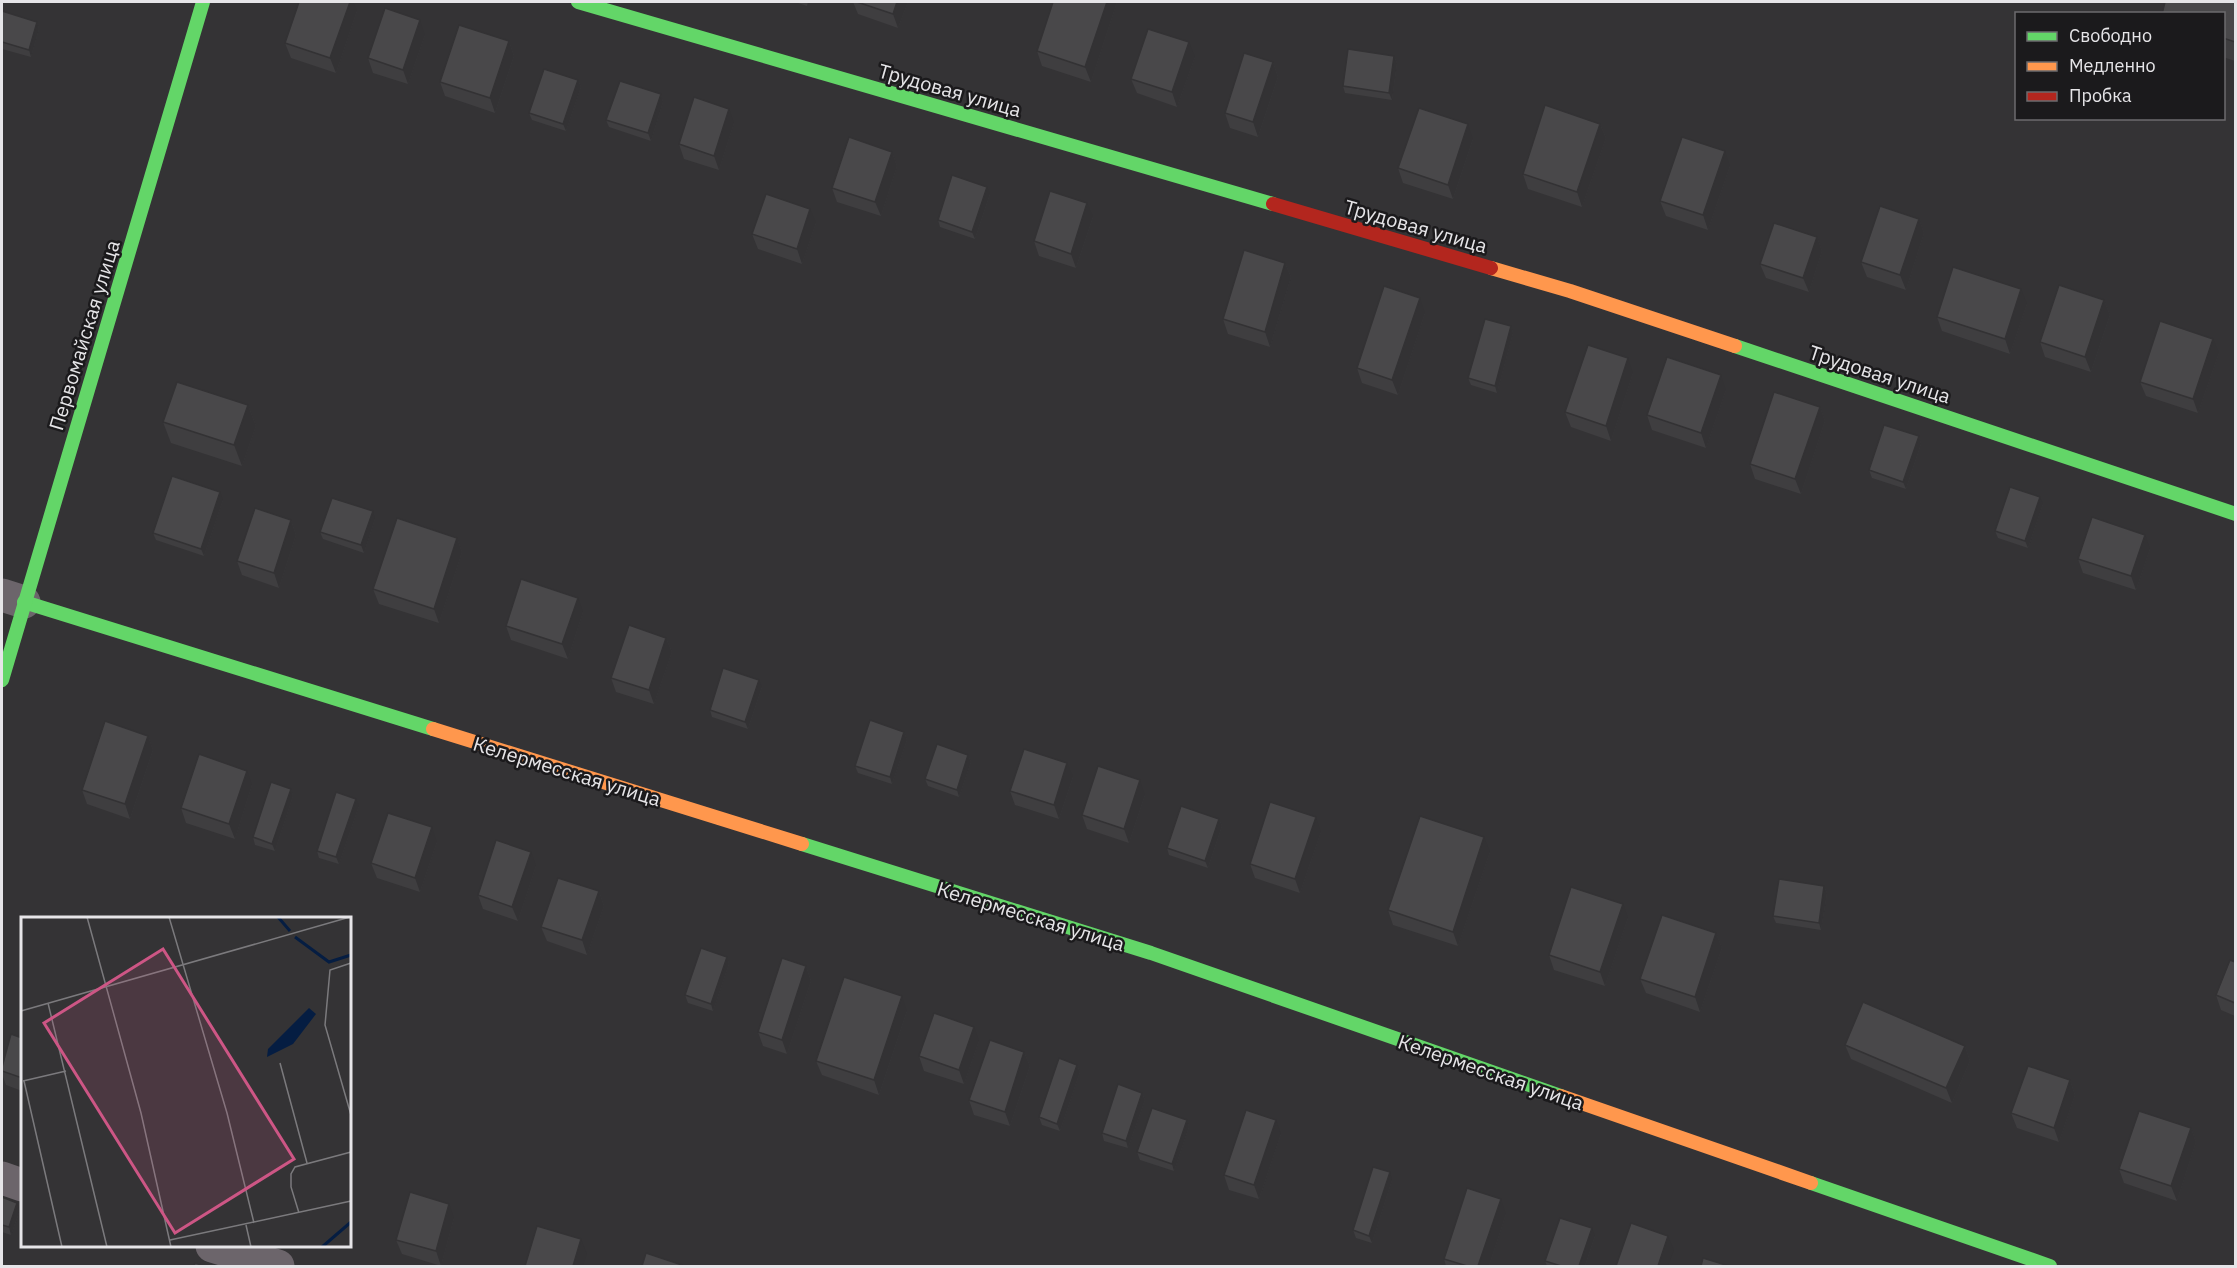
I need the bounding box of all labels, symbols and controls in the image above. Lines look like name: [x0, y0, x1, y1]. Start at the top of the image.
legend: [2015, 12, 2225, 120]
text: Свободно: [2069, 24, 2152, 47]
text: Медленно: [2069, 54, 2156, 77]
street label: Трудовая улица: [875, 57, 1025, 123]
text: Пробка: [2069, 84, 2132, 107]
street label: Трудовая улица: [1341, 193, 1491, 259]
street label: Первомайская улица: [42, 236, 126, 433]
street label: Трудовая улица: [1806, 338, 1955, 410]
street label: Келермесская улица: [470, 730, 664, 812]
street label: Келермесская улица: [934, 875, 1128, 957]
inset map: [21, 917, 351, 1247]
street label: Келермесская улица: [1395, 1028, 1588, 1117]

